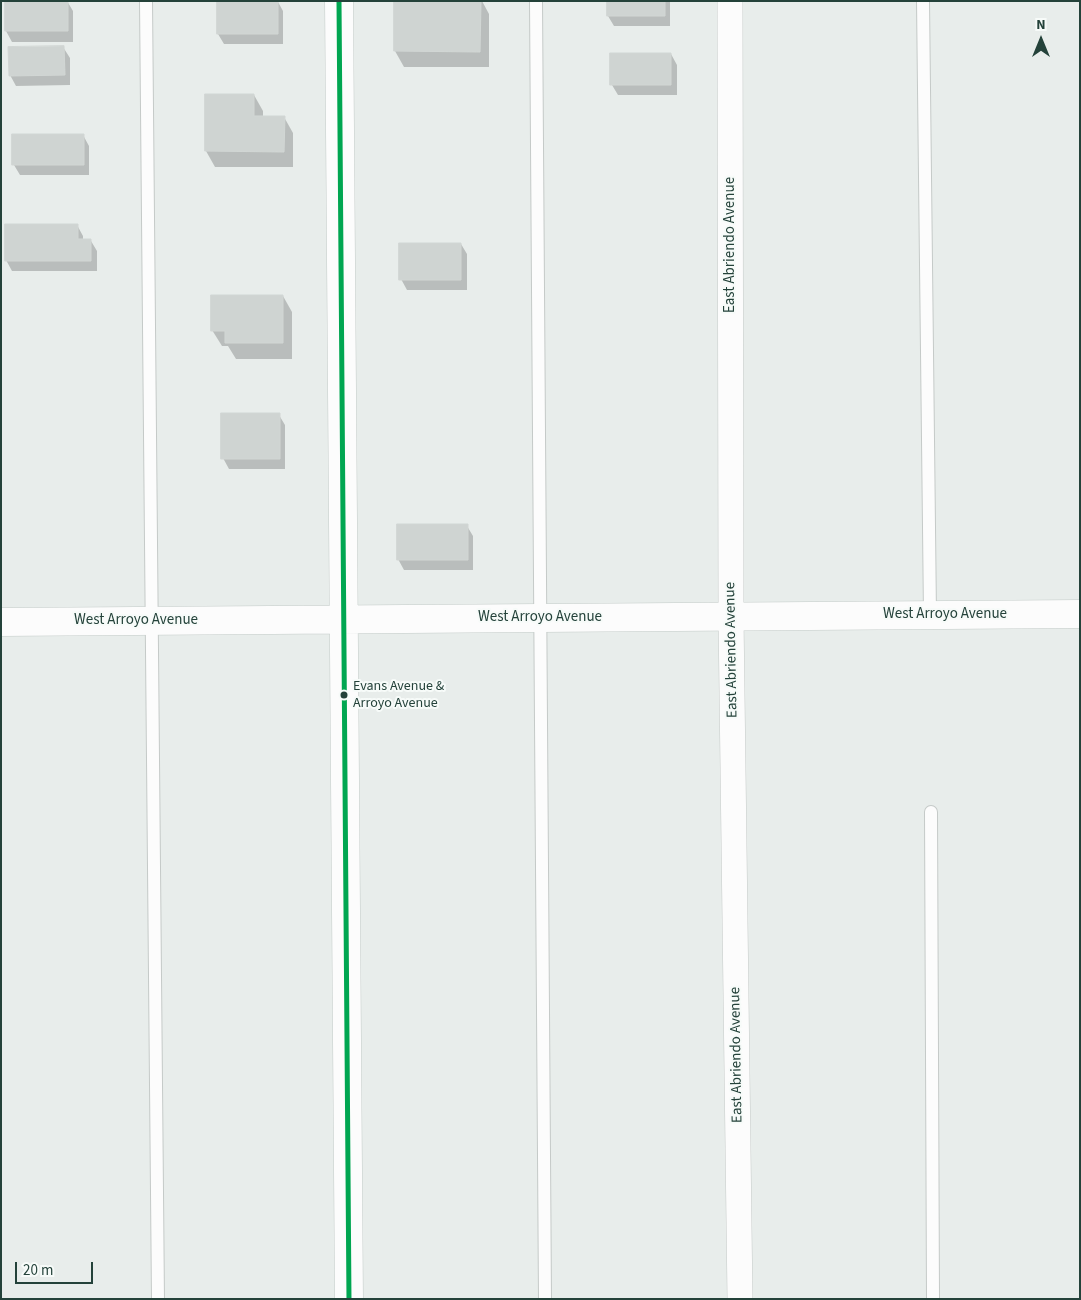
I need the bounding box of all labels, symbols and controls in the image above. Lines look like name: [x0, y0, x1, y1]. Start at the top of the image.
north arrow: [1016, 15, 1066, 65]
text: N: [1036, 15, 1046, 35]
street label: East Abriendo Avenue: [722, 177, 740, 313]
street label: East Abriendo Avenue: [722, 582, 742, 718]
street label: West Arroyo Avenue: [883, 606, 1007, 624]
street label: West Arroyo Avenue: [478, 609, 602, 627]
street label: West Arroyo Avenue: [74, 612, 198, 630]
place label: Evans Avenue & Arroyo Avenue: [353, 679, 444, 712]
marker: Evans Avenue & Arroyo Avenue: [339, 690, 349, 700]
street label: East Abriendo Avenue: [727, 987, 747, 1123]
scale bar: [18, 1252, 95, 1284]
text: 20 m: [23, 1260, 53, 1281]

